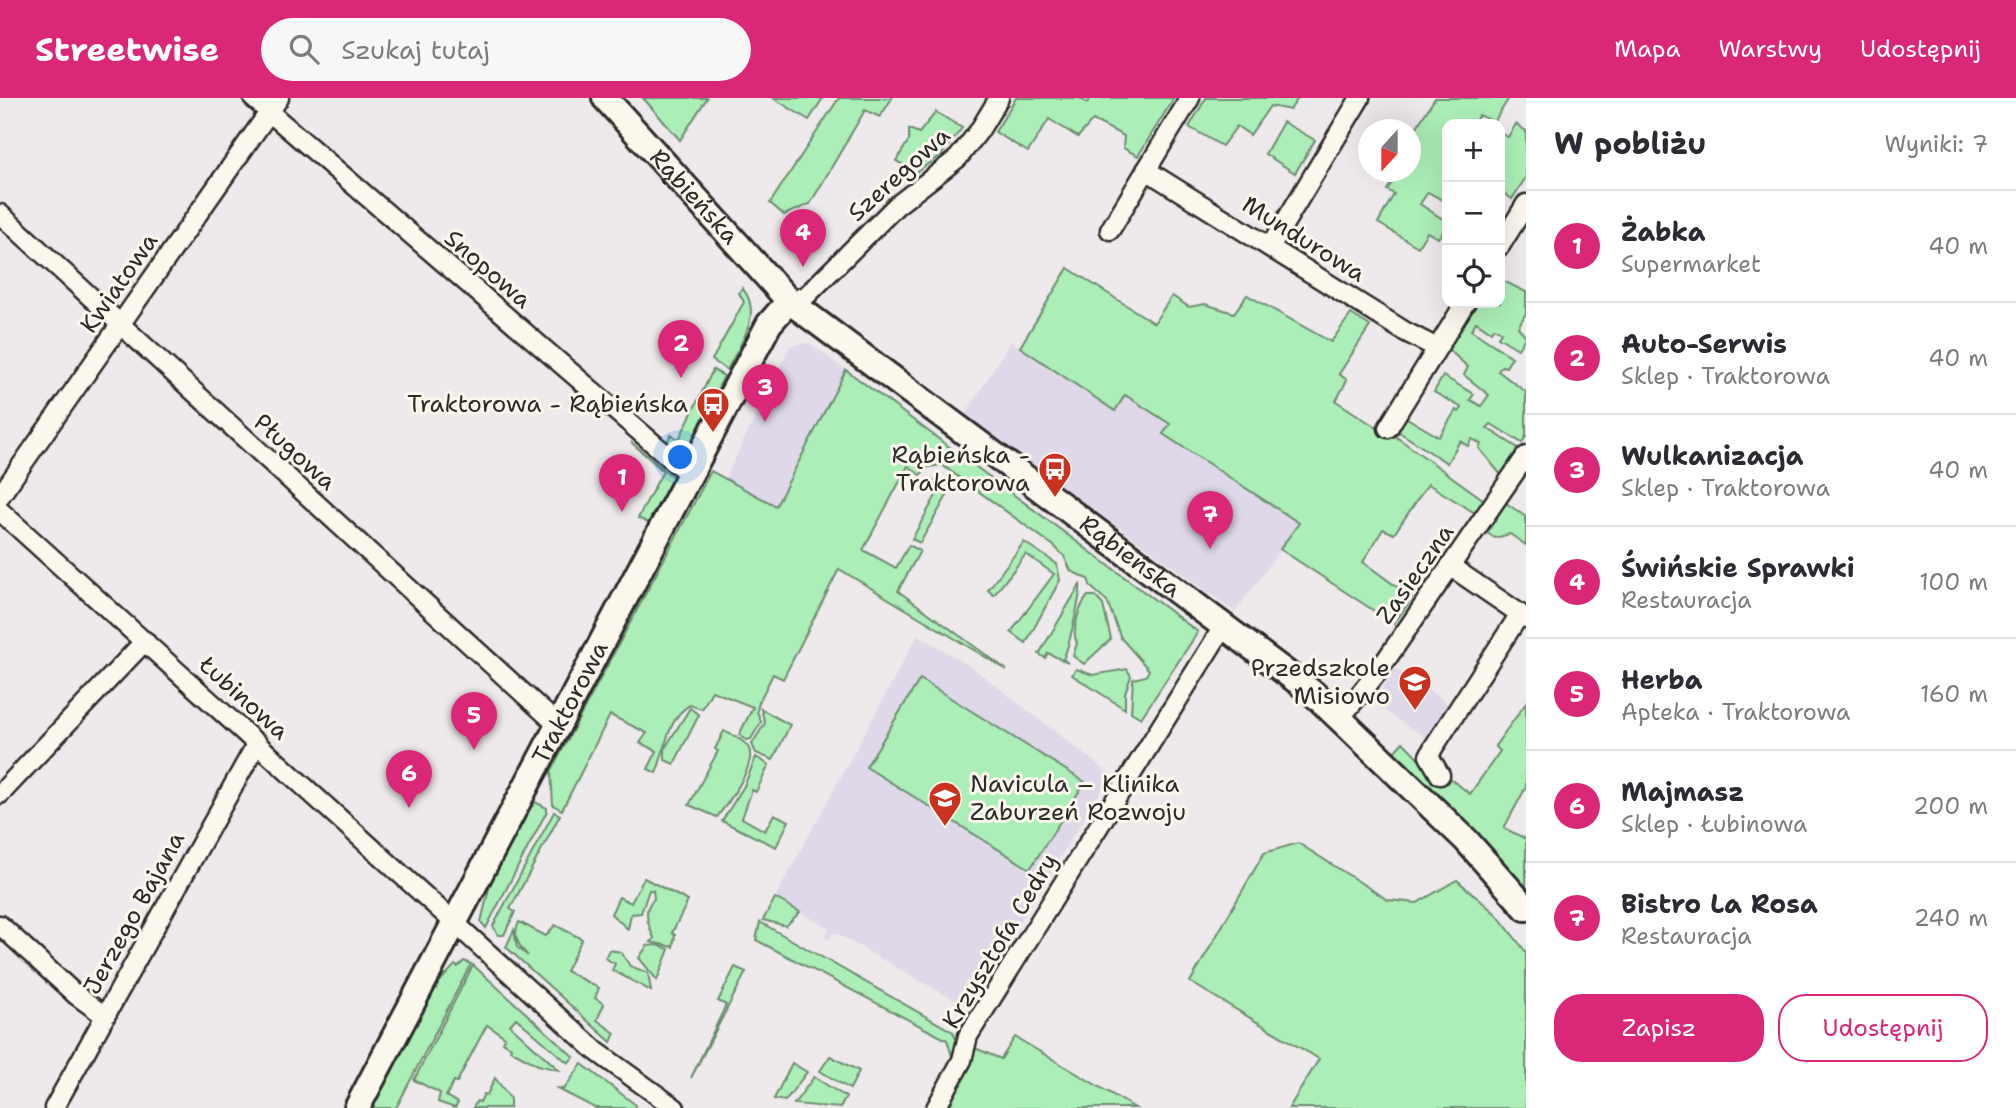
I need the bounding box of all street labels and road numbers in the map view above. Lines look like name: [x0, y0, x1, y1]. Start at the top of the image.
street label: Szeregowa: [841, 120, 957, 228]
street label: Rąbieńska: [643, 142, 746, 251]
street label: Mundurowa: [1236, 188, 1372, 290]
street label: Snopowa: [438, 222, 538, 316]
street label: Kwiatowa: [73, 227, 165, 339]
street label: Pługowa: [247, 406, 343, 498]
street label: Rąbieńska: [1073, 508, 1187, 605]
street label: Zasieczna: [1369, 518, 1461, 630]
street label: Traktorowa: [525, 636, 615, 769]
street label: Łubinowa: [191, 648, 296, 747]
street label: Jerzego Bajana: [76, 826, 192, 1000]
street label: Krzysztofa Cedry: [935, 847, 1065, 1035]

